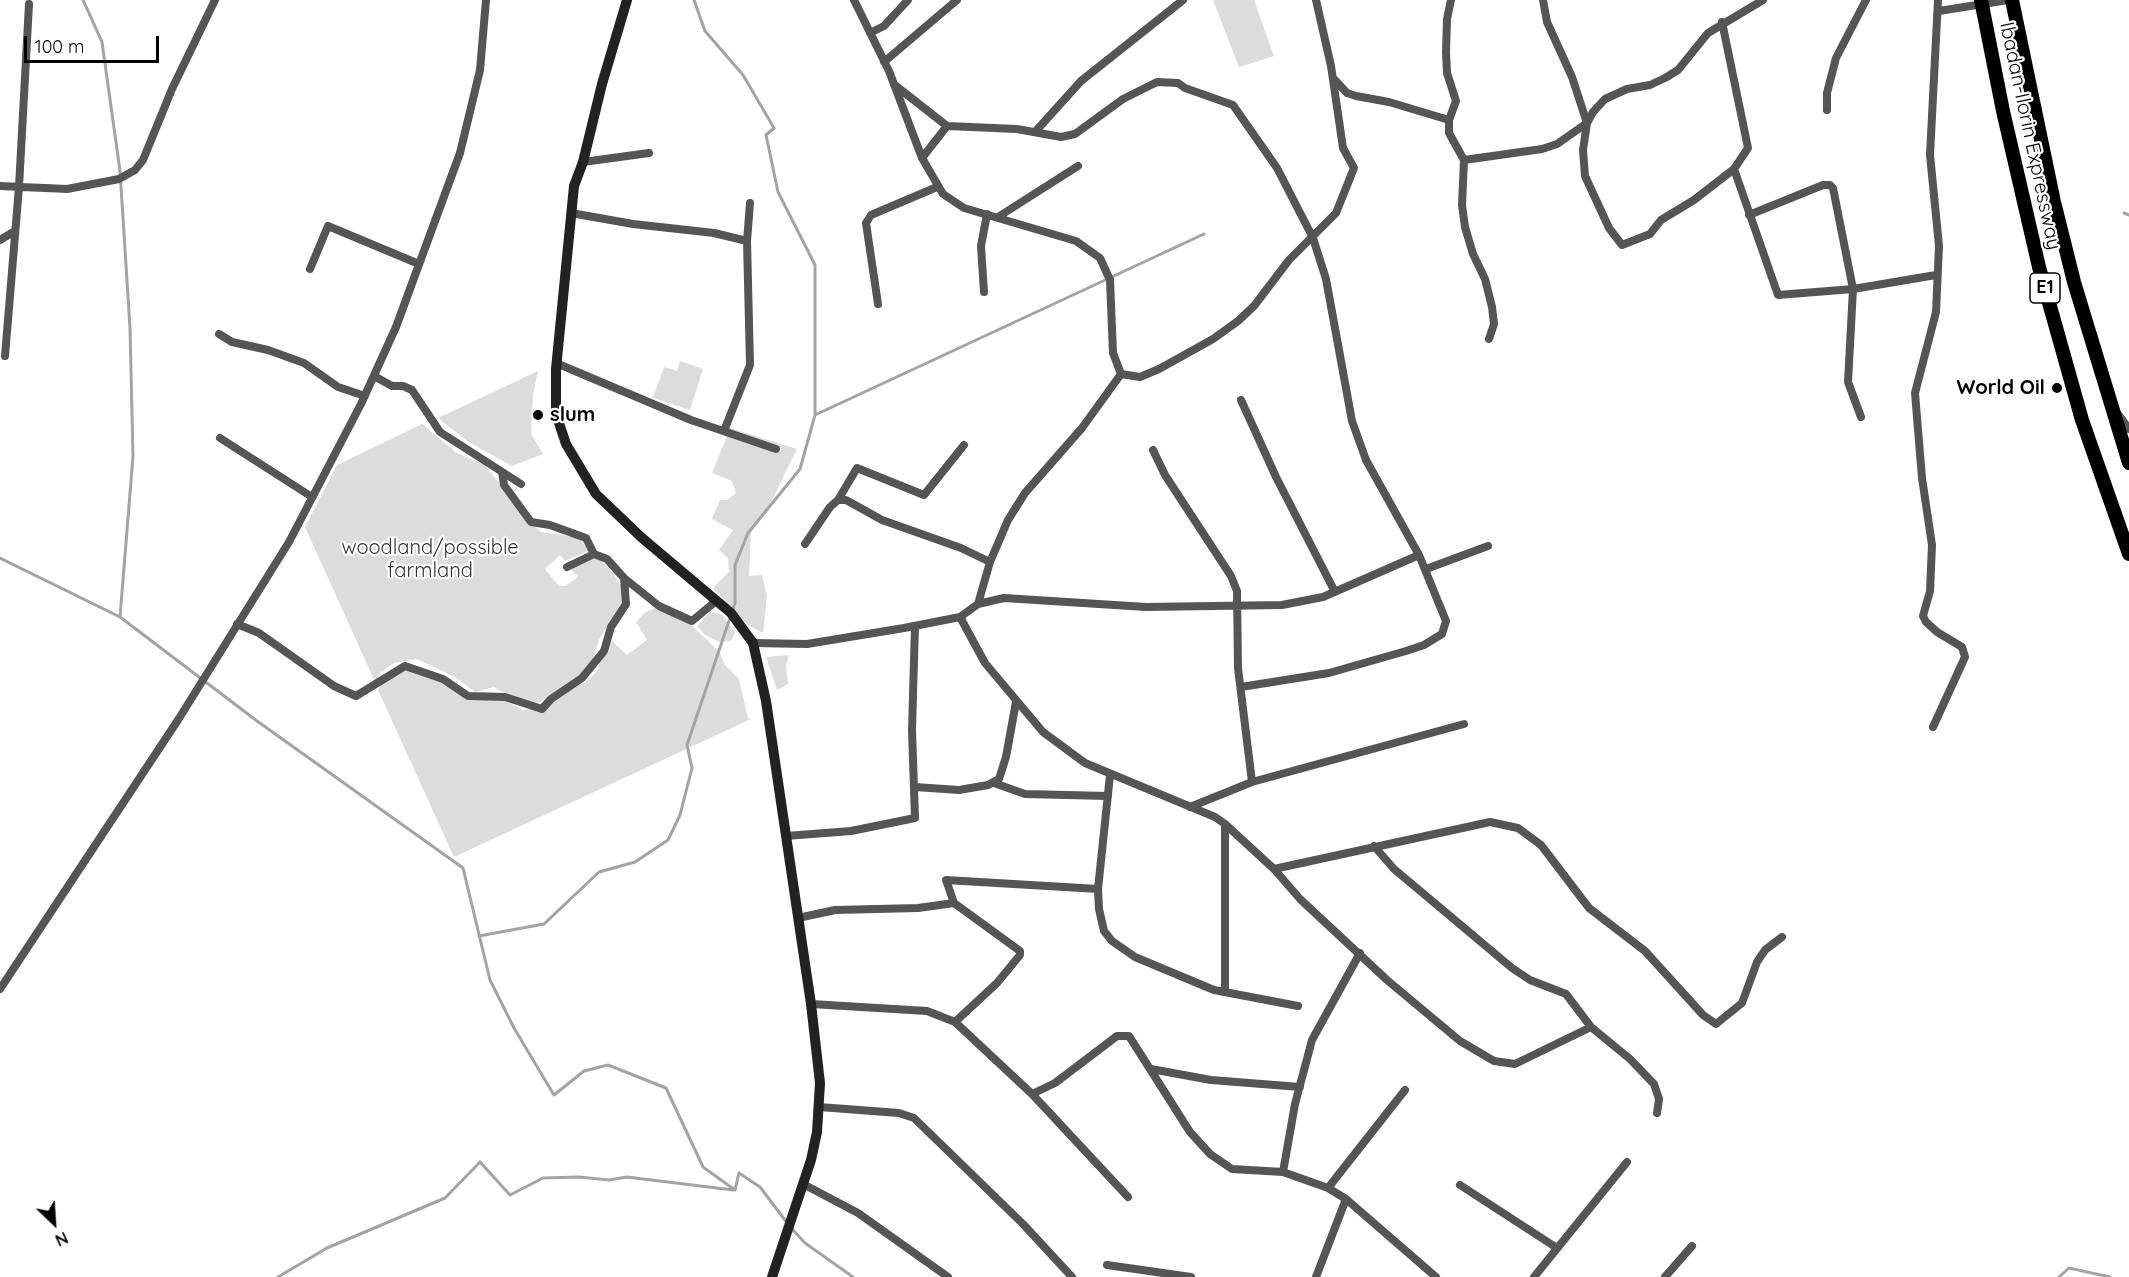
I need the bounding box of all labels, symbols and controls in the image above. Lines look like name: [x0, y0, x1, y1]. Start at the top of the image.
street label: Ibadan-Ilorin Expressway: [1994, 20, 2066, 252]
scale bar: [27, 24, 162, 62]
text: 100 m: [35, 35, 84, 58]
road number: E1: [2030, 273, 2060, 303]
place label: World Oil: [1957, 376, 2045, 400]
marker: World Oil: [2050, 381, 2064, 395]
place label: slum: [550, 403, 595, 427]
marker: slum: [531, 408, 545, 422]
park label: woodland/possible farmland: [341, 536, 519, 583]
north arrow: [24, 1193, 84, 1253]
text: N: [52, 1228, 71, 1251]

